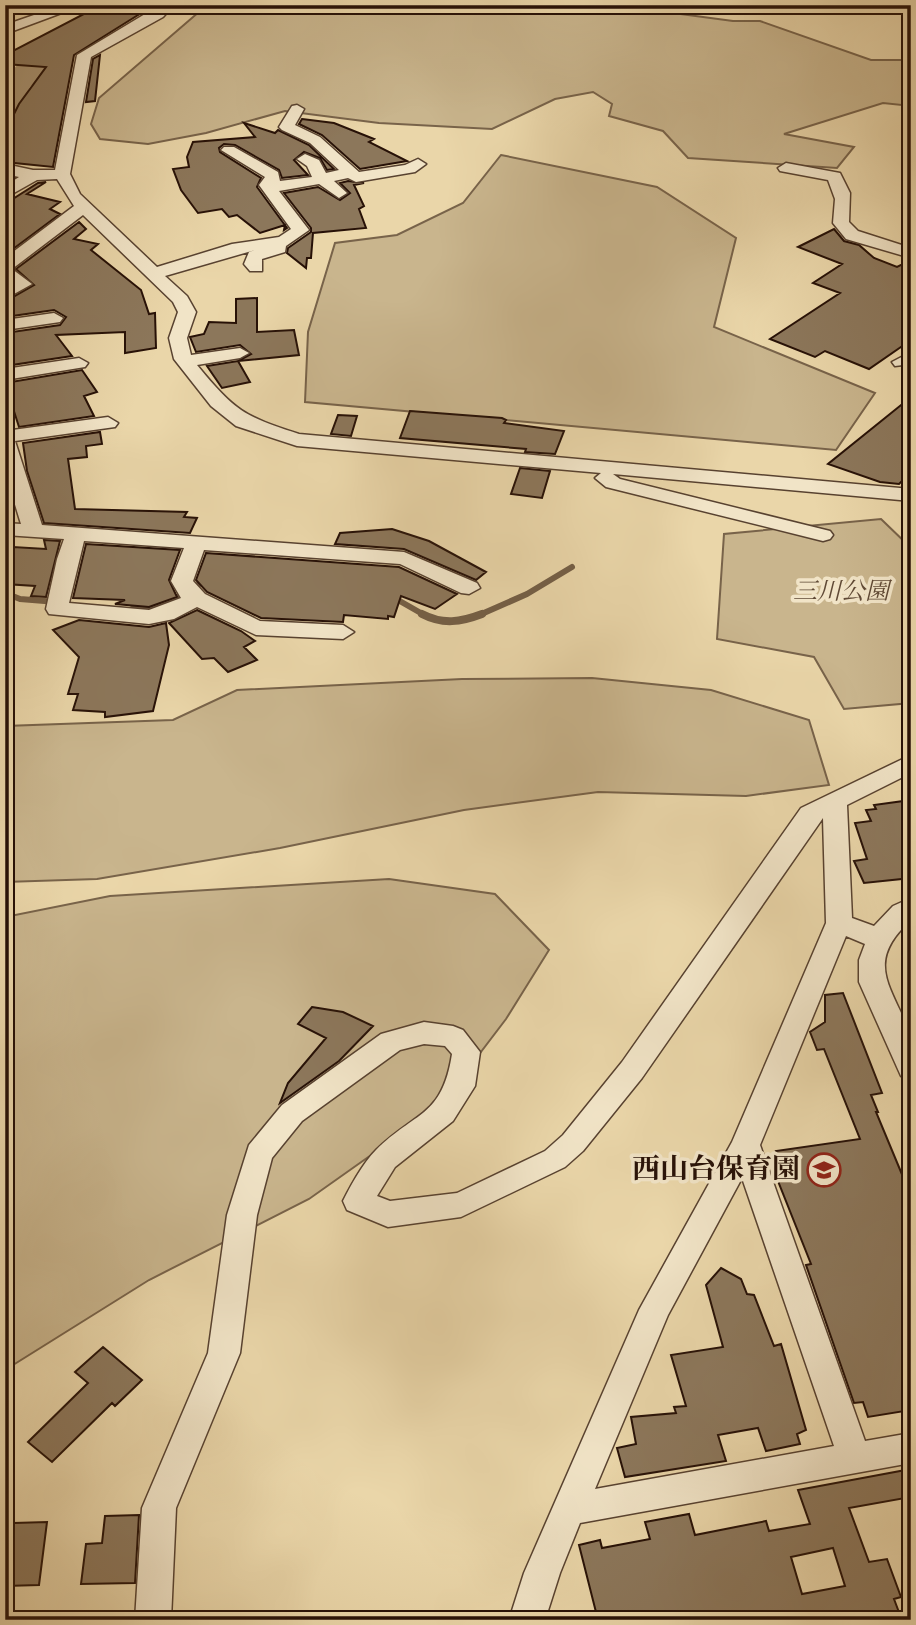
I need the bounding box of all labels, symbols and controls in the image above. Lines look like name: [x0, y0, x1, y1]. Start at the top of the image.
park label: 三川公園: [793, 576, 893, 610]
place label: 西山台保育園: [632, 1151, 800, 1190]
school or university icon: 西山台保育園: [805, 1151, 843, 1189]

